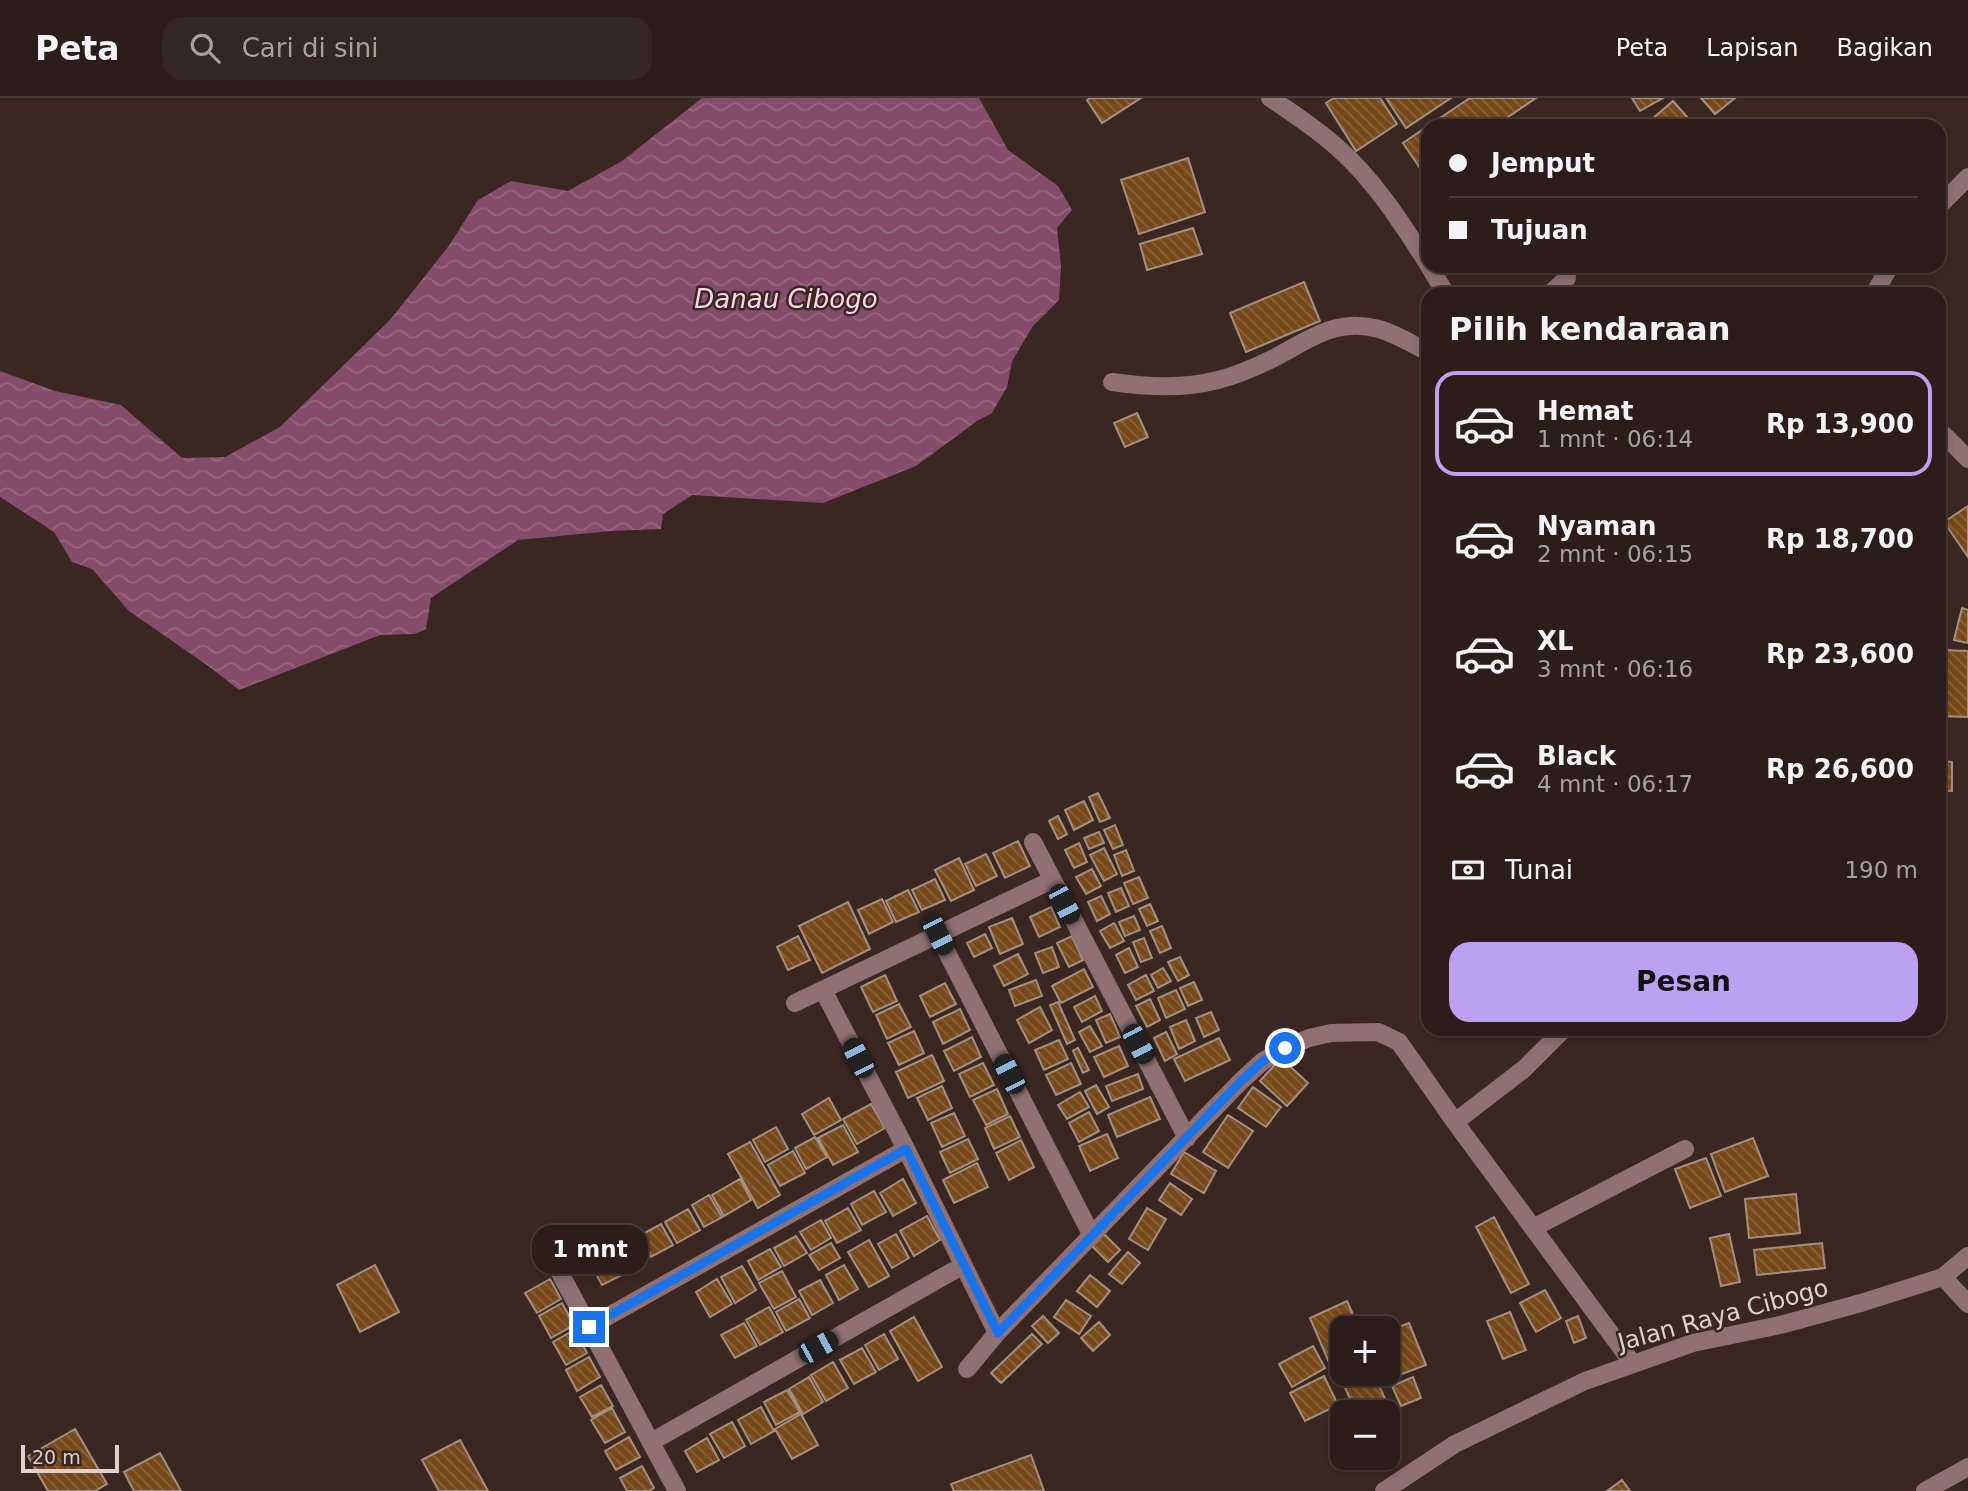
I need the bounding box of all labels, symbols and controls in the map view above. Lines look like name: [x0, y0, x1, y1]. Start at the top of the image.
search box: [162, 17, 652, 80]
text: Peta: [35, 29, 120, 68]
icon: search: [186, 29, 224, 67]
text: Cari di sini: [242, 33, 378, 63]
text: Peta: [1616, 34, 1668, 62]
text: Lapisan: [1706, 34, 1799, 62]
text: Bagikan: [1837, 34, 1933, 62]
text: Jemput: [1491, 148, 1595, 178]
text: Tujuan: [1491, 215, 1588, 245]
water label: Danau Cibogo: [694, 284, 878, 314]
text: Pilih kendaraan: [1449, 310, 1730, 348]
icon: car: [1453, 392, 1516, 455]
text: Hemat: [1537, 396, 1633, 426]
text: Rp 13,900: [1766, 409, 1914, 439]
text: 1 mnt · 06:14: [1537, 426, 1693, 452]
icon: car: [1453, 507, 1516, 570]
text: Nyaman: [1537, 511, 1656, 541]
text: Rp 18,700: [1766, 524, 1914, 554]
text: 2 mnt · 06:15: [1537, 541, 1693, 567]
icon: car: [1453, 622, 1516, 685]
text: XL: [1537, 626, 1574, 656]
text: Rp 23,600: [1766, 639, 1914, 669]
text: 3 mnt · 06:16: [1537, 656, 1693, 682]
icon: car: [1453, 737, 1516, 800]
text: Black: [1537, 741, 1616, 771]
text: Rp 26,600: [1766, 754, 1914, 784]
text: 4 mnt · 06:17: [1537, 771, 1693, 797]
icon: cash: [1449, 851, 1487, 889]
text: Tunai: [1505, 855, 1573, 885]
text: 190 m: [1844, 857, 1918, 883]
car: [1045, 881, 1084, 927]
car: [920, 912, 957, 958]
button: Pesan: [1449, 942, 1918, 1022]
car: [1119, 1021, 1158, 1067]
route start: [1269, 1032, 1301, 1064]
car: [840, 1035, 877, 1081]
car: [991, 1051, 1028, 1097]
callout: 1 mnt: [531, 1226, 647, 1274]
text: 1 mnt: [552, 1236, 628, 1262]
street label: Jalan Raya Cibogo: [1613, 1273, 1831, 1357]
route end: [573, 1311, 605, 1343]
map controls: [1330, 1316, 1400, 1470]
button: +: [1330, 1316, 1400, 1386]
car: [795, 1328, 842, 1366]
button: −: [1330, 1400, 1400, 1470]
scale bar: [21, 1442, 119, 1474]
text: 20 m: [32, 1446, 81, 1468]

